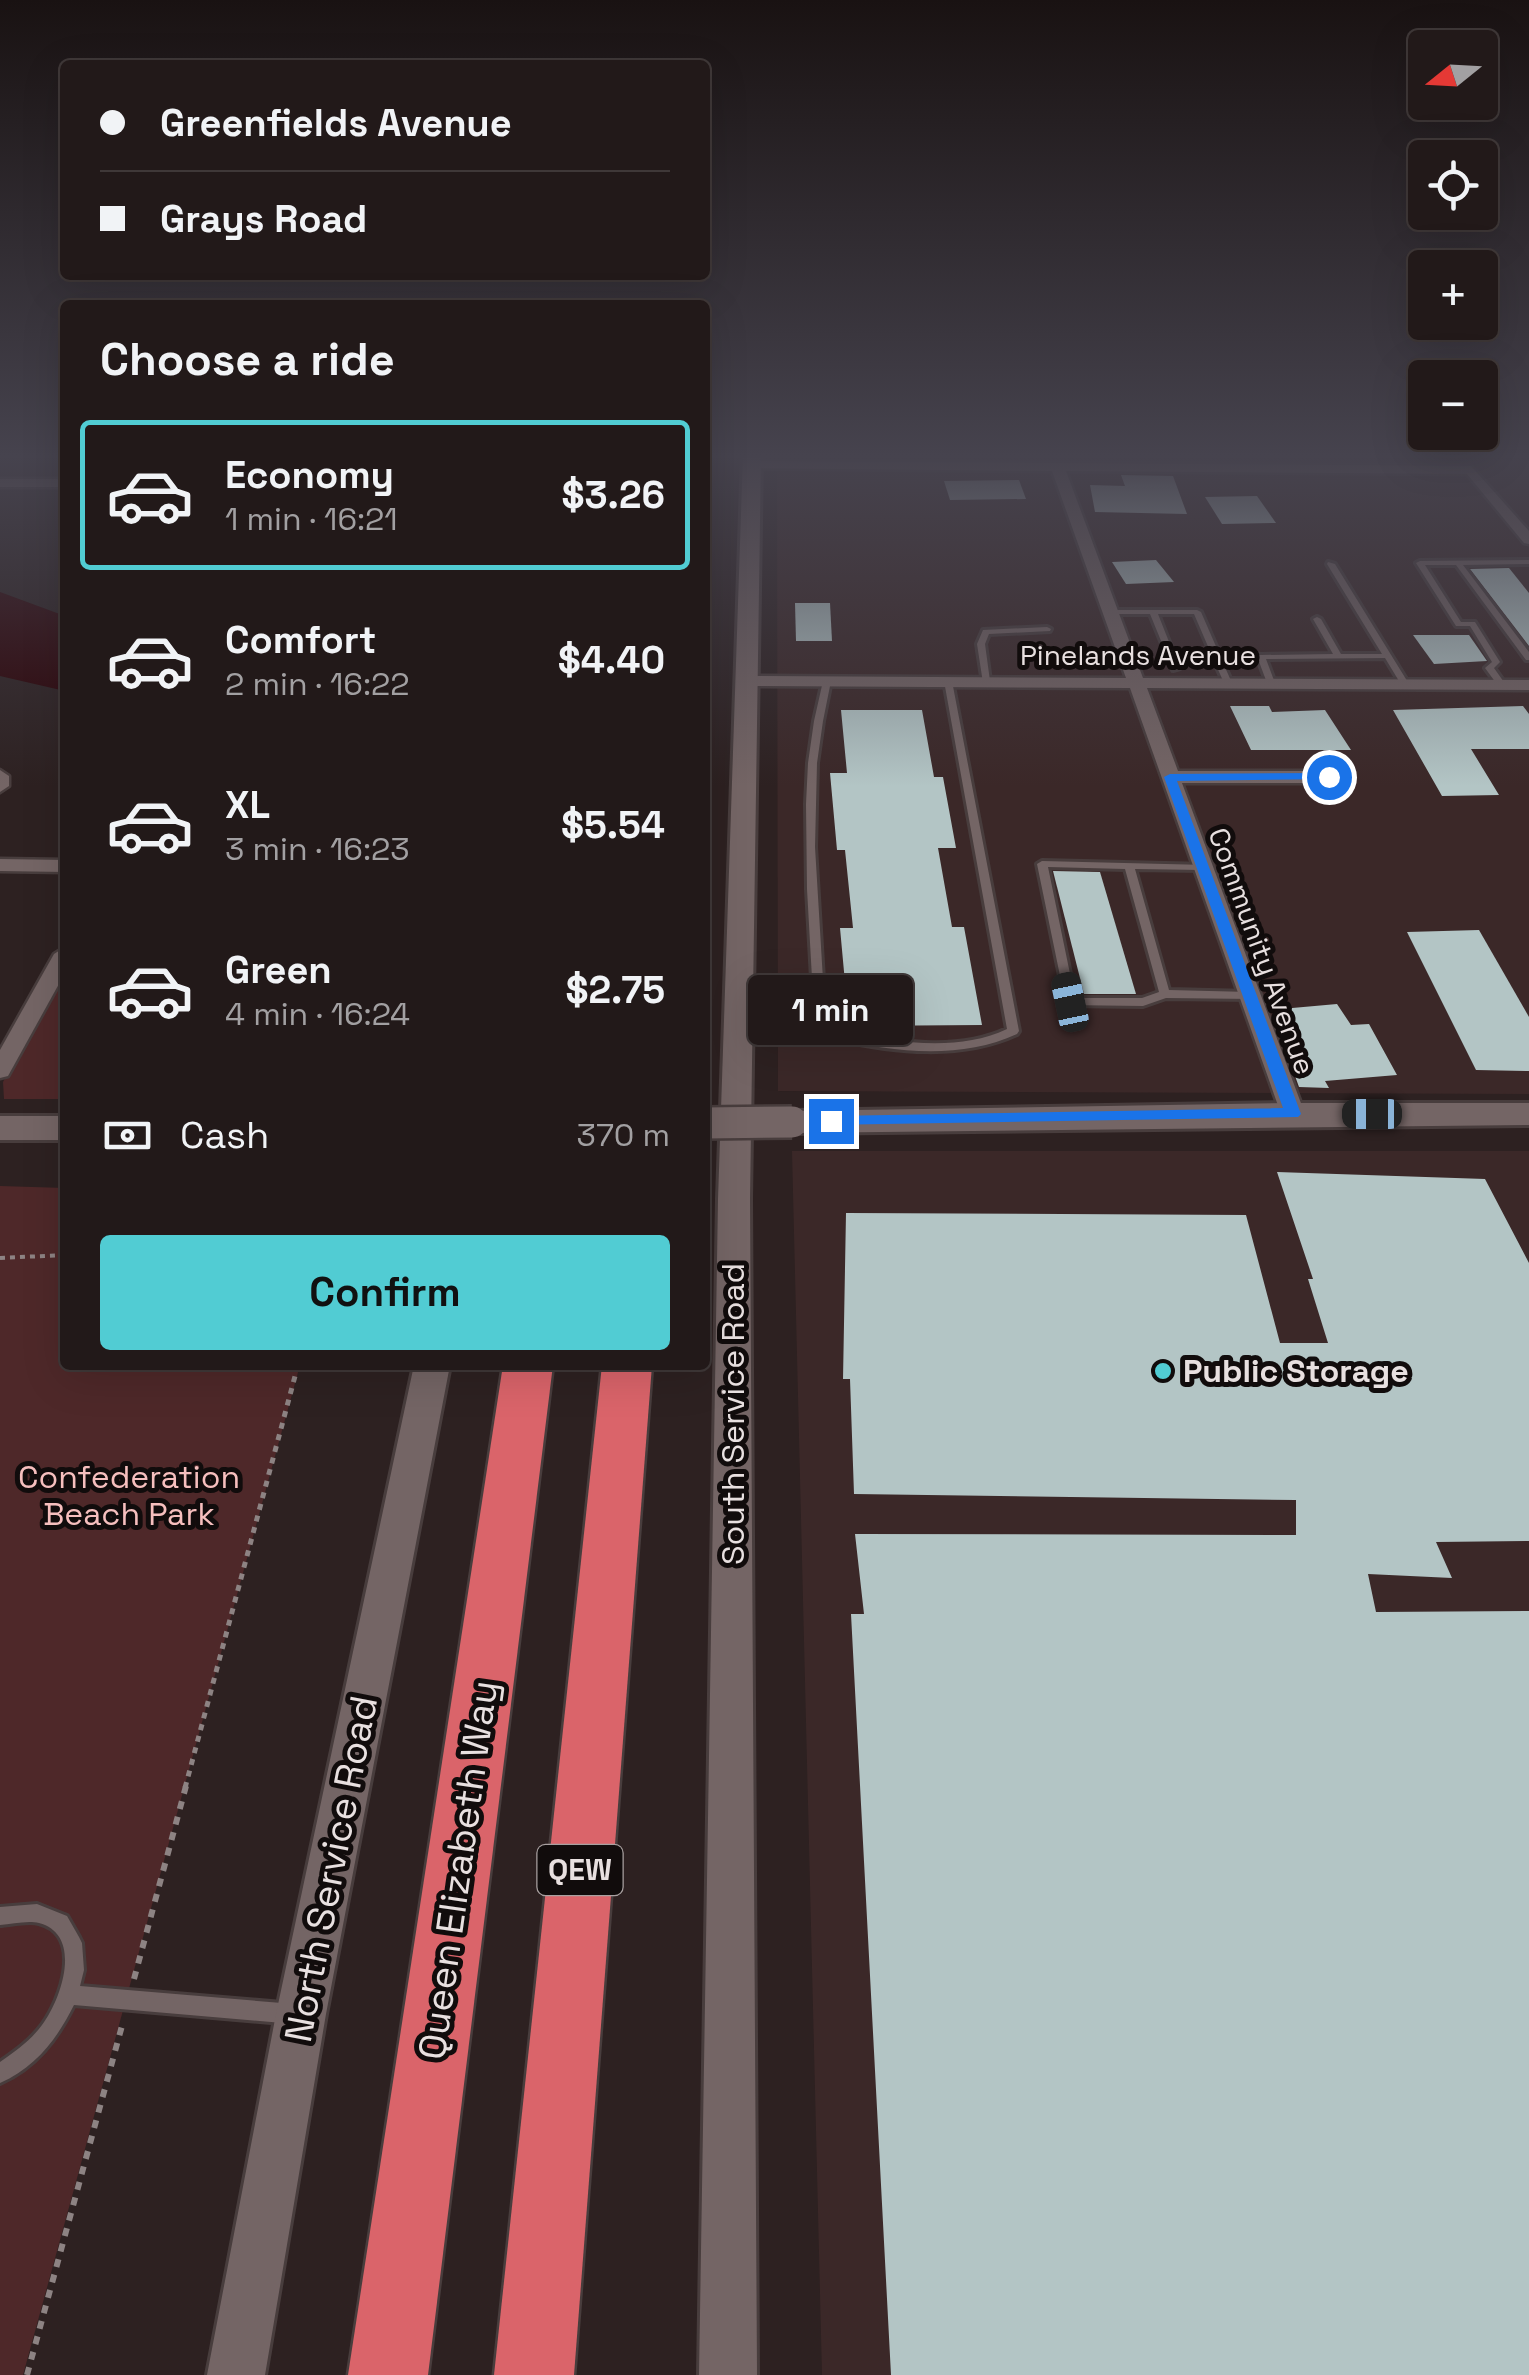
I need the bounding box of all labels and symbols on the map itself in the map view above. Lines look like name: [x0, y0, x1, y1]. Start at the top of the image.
north arrow: [1408, 30, 1498, 120]
street label: Pinelands Avenue: [1020, 637, 1256, 673]
route start: [1307, 755, 1352, 800]
street label: Community Avenue: [1201, 823, 1323, 1079]
car: [1049, 970, 1091, 1034]
callout: 1 min: [748, 976, 914, 1046]
route end: [809, 1099, 854, 1144]
car: [1342, 1099, 1402, 1129]
street label: South Service Road: [713, 1263, 753, 1565]
place label: Public Storage: [1183, 1351, 1409, 1391]
marker: Public Storage: [1152, 1360, 1174, 1382]
park label: Confederation Beach Park: [18, 1457, 240, 1534]
street label: Queen Elizabeth Way: [408, 1677, 508, 2063]
street label: North Service Road: [274, 1692, 388, 2046]
road number: QEW: [538, 1845, 622, 1895]

